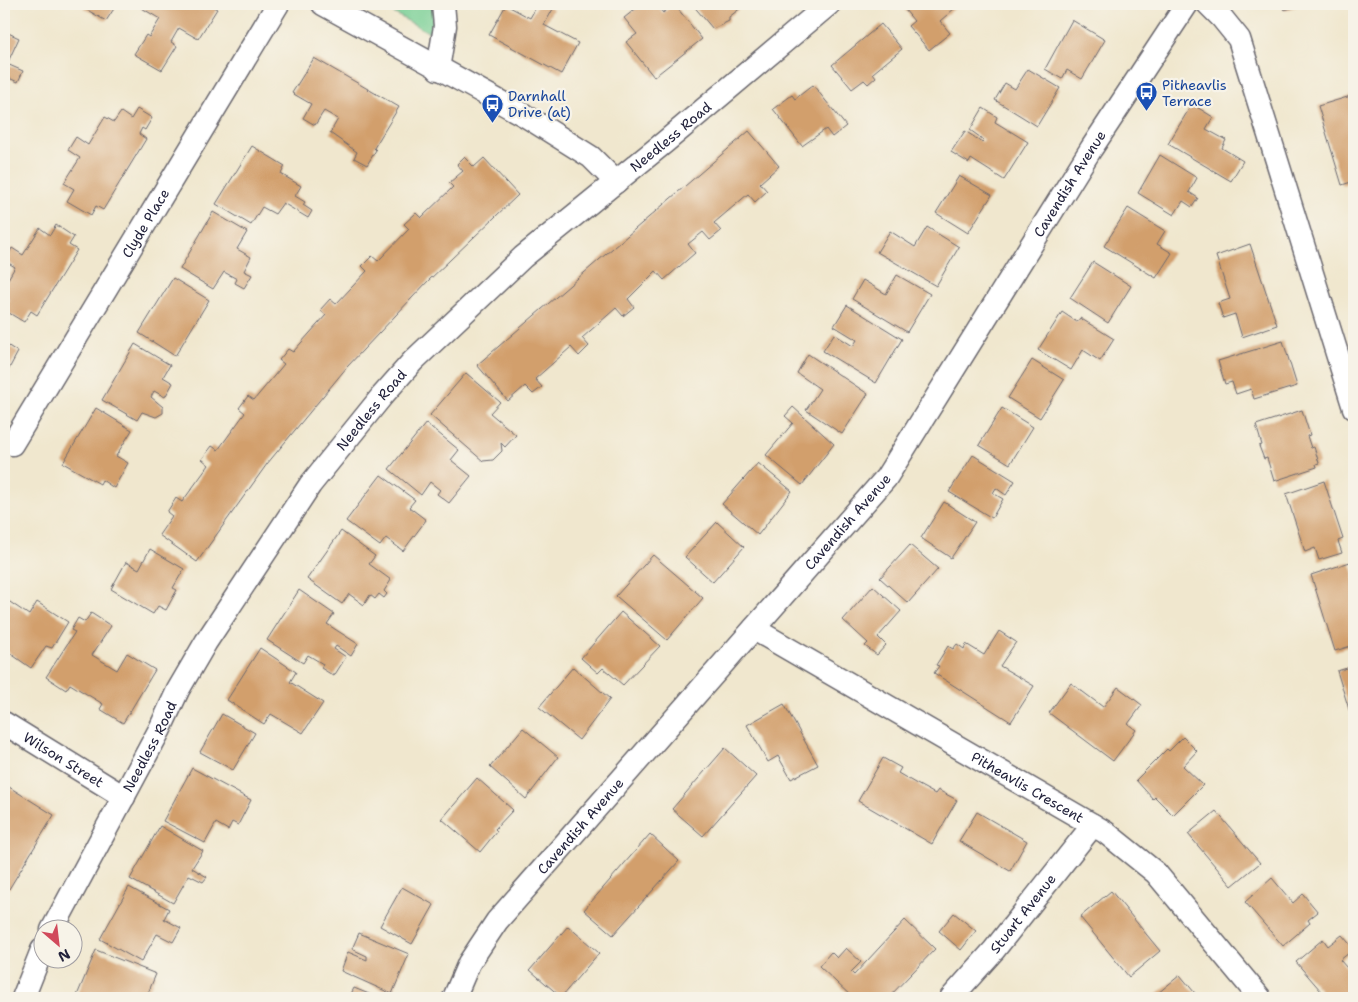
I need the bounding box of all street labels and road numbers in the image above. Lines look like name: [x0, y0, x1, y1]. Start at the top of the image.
street label: Needless Road: [626, 98, 715, 176]
street label: Cavendish Avenue: [1029, 127, 1110, 240]
street label: Clyde Place: [118, 185, 173, 261]
street label: Needless Road: [332, 365, 410, 454]
street label: Cavendish Avenue: [801, 470, 895, 574]
street label: Needless Road: [119, 698, 181, 795]
street label: Wilson Street: [20, 728, 107, 791]
street label: Pitheavlis Crescent: [968, 748, 1087, 827]
street label: Cavendish Avenue: [533, 774, 628, 878]
street label: Stuart Avenue: [986, 870, 1060, 957]

